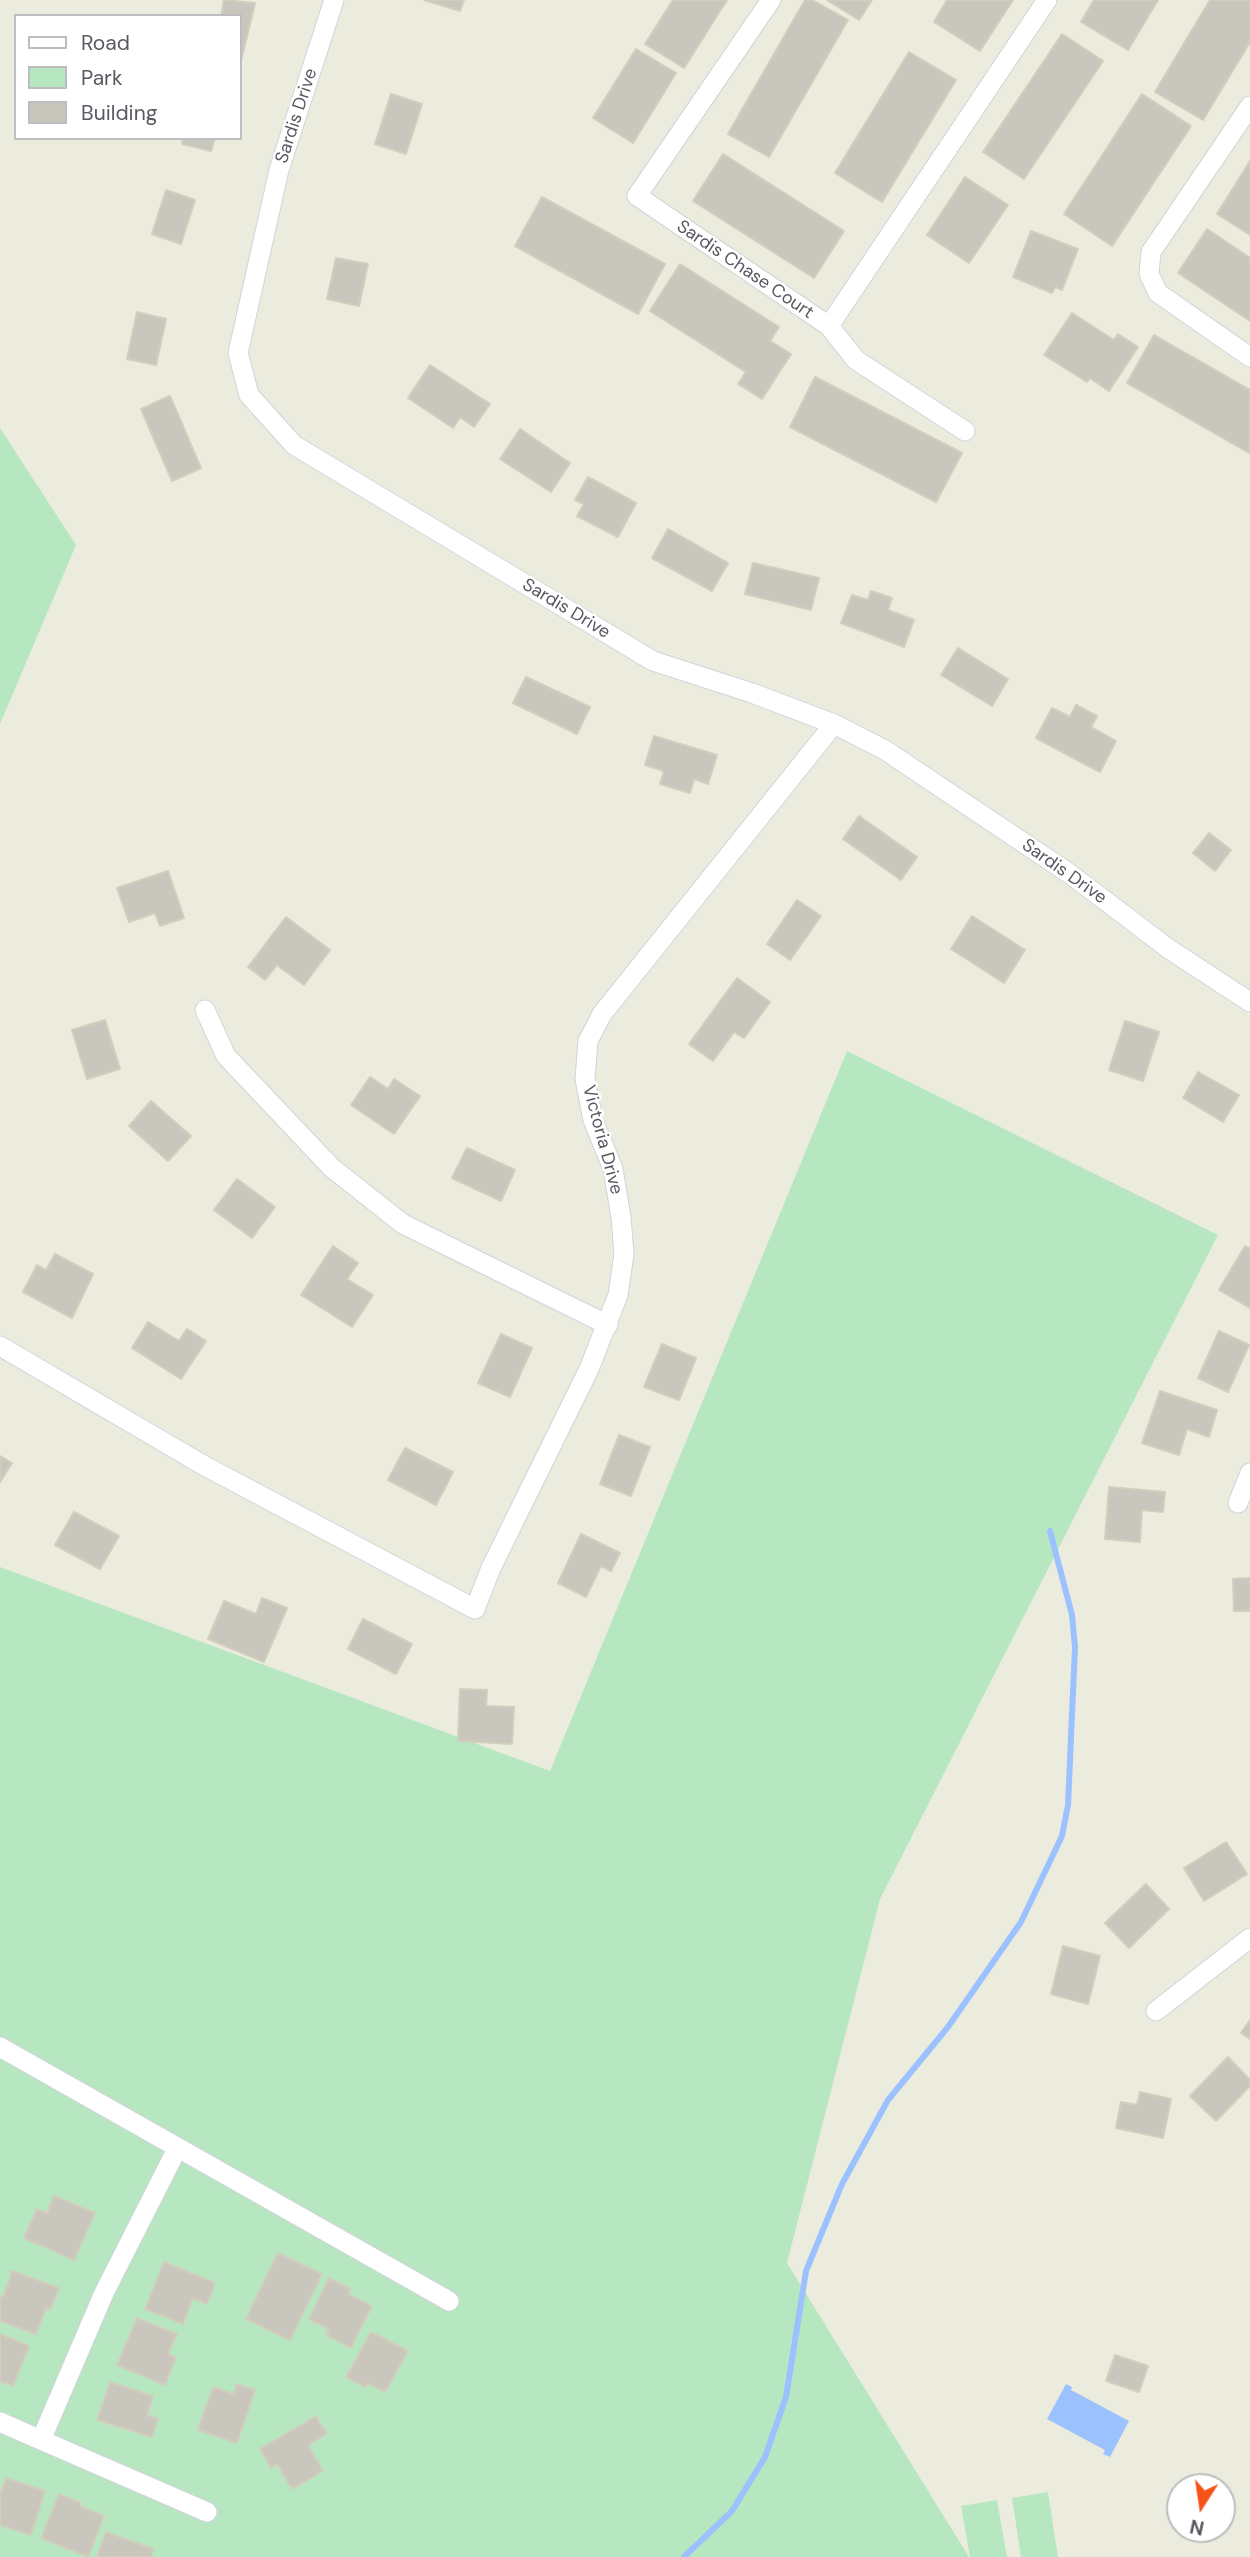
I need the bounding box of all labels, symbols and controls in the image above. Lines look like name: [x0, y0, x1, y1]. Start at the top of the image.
legend: [14, 14, 242, 140]
text: Road: [81, 29, 130, 57]
text: Park: [81, 64, 122, 92]
street label: Sardis Drive: [271, 66, 323, 166]
text: Building: [81, 99, 157, 127]
street label: Sardis Chase Court: [672, 216, 818, 324]
street label: Sardis Drive: [518, 574, 614, 644]
street label: Sardis Drive: [1017, 835, 1111, 909]
street label: Victoria Drive: [577, 1083, 627, 1197]
north arrow: [1166, 2473, 1236, 2543]
text: N: [1188, 2513, 1206, 2541]

